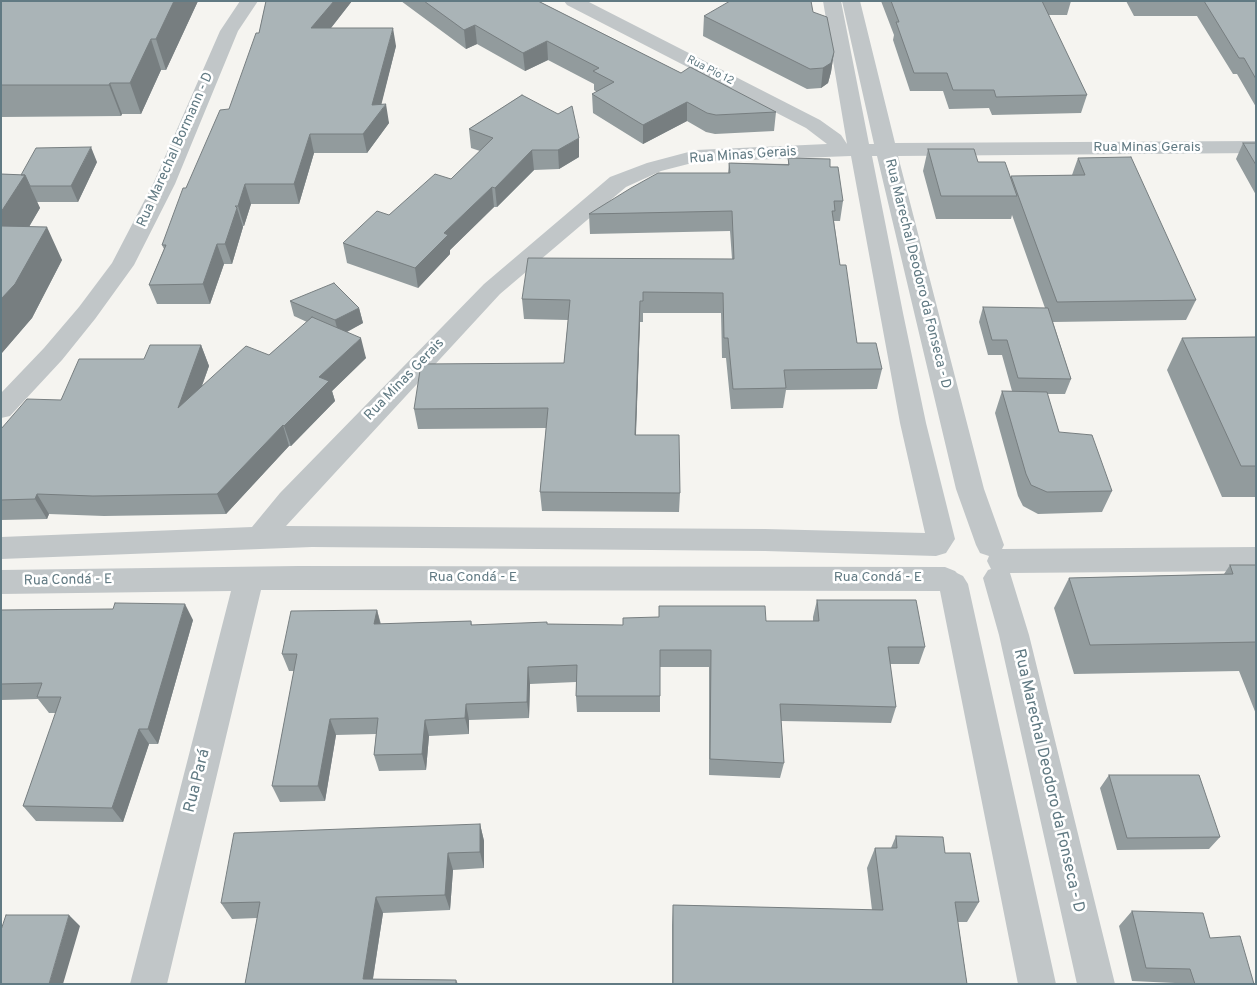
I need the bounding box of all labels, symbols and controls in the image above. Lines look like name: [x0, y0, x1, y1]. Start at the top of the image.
street label: Rua Pio 12: [684, 54, 736, 88]
street label: Rua Marechal Bormann - D: [134, 70, 218, 230]
street label: Rua Minas Gerais: [1093, 140, 1201, 156]
street label: Rua Minas Gerais: [689, 144, 797, 168]
street label: Rua Marechal Deodoro da Fonseca - D: [880, 157, 954, 391]
street label: Rua Minas Gerais: [362, 335, 448, 425]
street label: Rua Condá - E: [429, 570, 517, 586]
street label: Rua Condá - E: [834, 570, 922, 586]
street label: Rua Condá - E: [24, 572, 112, 590]
street label: Rua Marechal Deodoro da Fonseca - D: [1008, 647, 1088, 915]
street label: Rua Pará: [181, 747, 215, 815]

